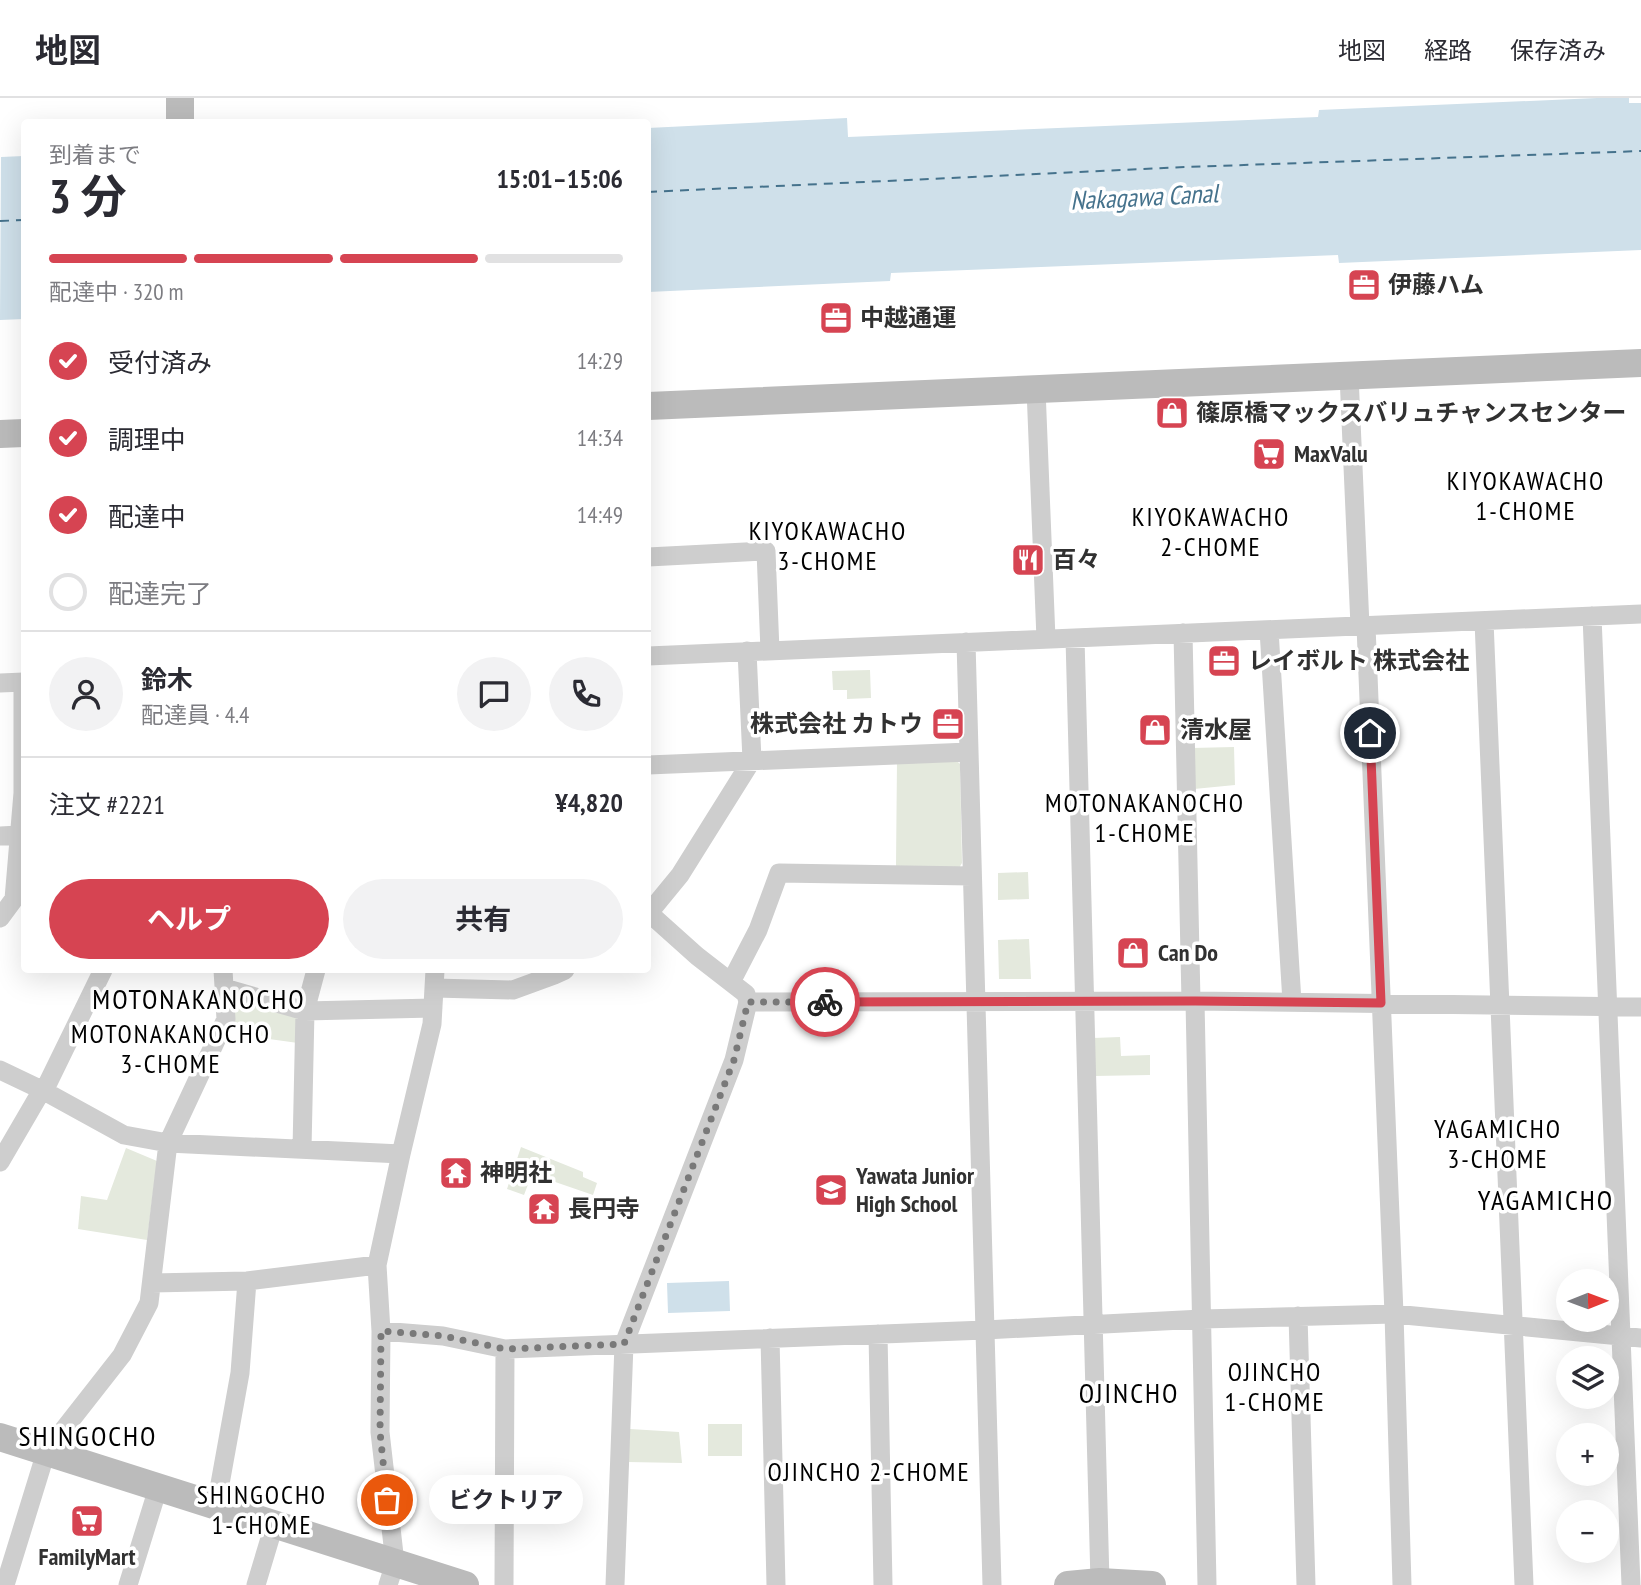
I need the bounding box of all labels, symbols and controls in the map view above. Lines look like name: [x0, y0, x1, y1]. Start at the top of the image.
text: 地図: [35, 28, 101, 71]
text: 地図: [1338, 35, 1386, 66]
text: 経路: [1424, 35, 1472, 66]
text: 保存済み: [1510, 35, 1606, 66]
text: 到着まで: [49, 140, 141, 169]
text: 15:01–15:06: [496, 162, 623, 195]
text: 3 分: [49, 166, 126, 226]
water label: Nakagawa Canal: [1069, 176, 1221, 217]
office icon: 伊藤ハム: [1345, 266, 1383, 304]
place label: 伊藤ハム: [1388, 269, 1484, 300]
text: 配達中 · 320 m: [49, 277, 184, 306]
office icon: 中越通運: [817, 299, 855, 337]
place label: 中越通運: [860, 302, 956, 333]
icon: check: [49, 342, 87, 380]
text: 受付済み: [108, 346, 212, 379]
text: 14:29: [577, 346, 623, 375]
shop icon: 篠原橋マックスバリュチャンスセンター: [1153, 394, 1191, 432]
place label: 篠原橋マックスバリュチャンスセンター: [1196, 397, 1627, 428]
icon: check: [49, 419, 87, 457]
text: 調理中: [108, 423, 186, 456]
text: 14:34: [577, 423, 623, 452]
supermarket icon: MaxValu: [1250, 435, 1288, 473]
place label: MaxValu: [1294, 438, 1368, 469]
district label: KIYOKAWACHO 1-CHOME: [1447, 464, 1605, 527]
icon: check: [49, 496, 87, 534]
text: 配達中: [108, 500, 186, 533]
text: 14:49: [577, 500, 623, 529]
district label: KIYOKAWACHO 2-CHOME: [1132, 500, 1290, 563]
district label: KIYOKAWACHO 3-CHOME: [749, 514, 907, 577]
restaurant icon: 百々: [1009, 541, 1047, 579]
place label: 百々: [1052, 544, 1100, 575]
text: 配達完了: [108, 577, 212, 610]
office icon: レイボルト 株式会社: [1205, 642, 1243, 680]
place label: レイボルト 株式会社: [1248, 645, 1469, 676]
button: person: [49, 657, 123, 731]
button: chat: [457, 657, 531, 731]
button: phone: [549, 657, 623, 731]
text: 鈴木: [141, 663, 193, 696]
text: 配達員 · 4.4: [141, 700, 249, 729]
pin: [1340, 703, 1400, 763]
office icon: 株式会社 カトウ: [929, 705, 967, 743]
place label: 株式会社 カトウ: [750, 708, 923, 739]
shop icon: 清水屋: [1136, 711, 1174, 749]
place label: 清水屋: [1180, 714, 1252, 745]
icon: home: [1351, 714, 1389, 752]
text: ¥4,820: [555, 786, 623, 819]
district label: MOTONAKANOCHO 1-CHOME: [1045, 786, 1245, 849]
text: 注文 #2221: [49, 788, 165, 821]
button: ヘルプ: [49, 879, 329, 959]
button: 共有: [343, 879, 623, 959]
shop icon: Can Do: [1114, 934, 1152, 972]
place label: Can Do: [1158, 937, 1218, 968]
courier: [790, 967, 860, 1037]
district label: MOTONAKANOCHO: [92, 980, 306, 1017]
icon: bike: [806, 983, 844, 1021]
district label: MOTONAKANOCHO 3-CHOME: [71, 1017, 271, 1080]
district label: YAGAMICHO 3-CHOME: [1434, 1112, 1562, 1175]
temple icon: 神明社: [437, 1154, 475, 1192]
place label: 神明社: [480, 1157, 552, 1188]
place label: Yawata Junior High School: [855, 1160, 975, 1219]
school or university icon: Yawata Junior High School: [812, 1171, 850, 1209]
district label: YAGAMICHO: [1478, 1181, 1614, 1218]
temple icon: 長円寺: [525, 1190, 563, 1228]
place label: 長円寺: [568, 1193, 640, 1224]
north arrow: [1556, 1269, 1619, 1332]
map controls: [1556, 1269, 1619, 1563]
button: layers: [1556, 1346, 1619, 1409]
district label: OJINCHO 1-CHOME: [1224, 1355, 1326, 1418]
district label: OJINCHO: [1079, 1374, 1179, 1411]
district label: SHINGOCHO: [19, 1417, 157, 1454]
button: +: [1556, 1423, 1619, 1486]
district label: OJINCHO 2-CHOME: [767, 1455, 971, 1488]
pin: [357, 1470, 417, 1530]
callout: ビクトリア: [429, 1476, 583, 1524]
district label: SHINGOCHO 1-CHOME: [197, 1478, 327, 1541]
icon: bag: [368, 1481, 406, 1519]
text: ビクトリア: [449, 1485, 564, 1514]
button: −: [1556, 1500, 1619, 1563]
supermarket icon: FamilyMart: [68, 1502, 106, 1540]
place label: FamilyMart: [38, 1541, 136, 1572]

